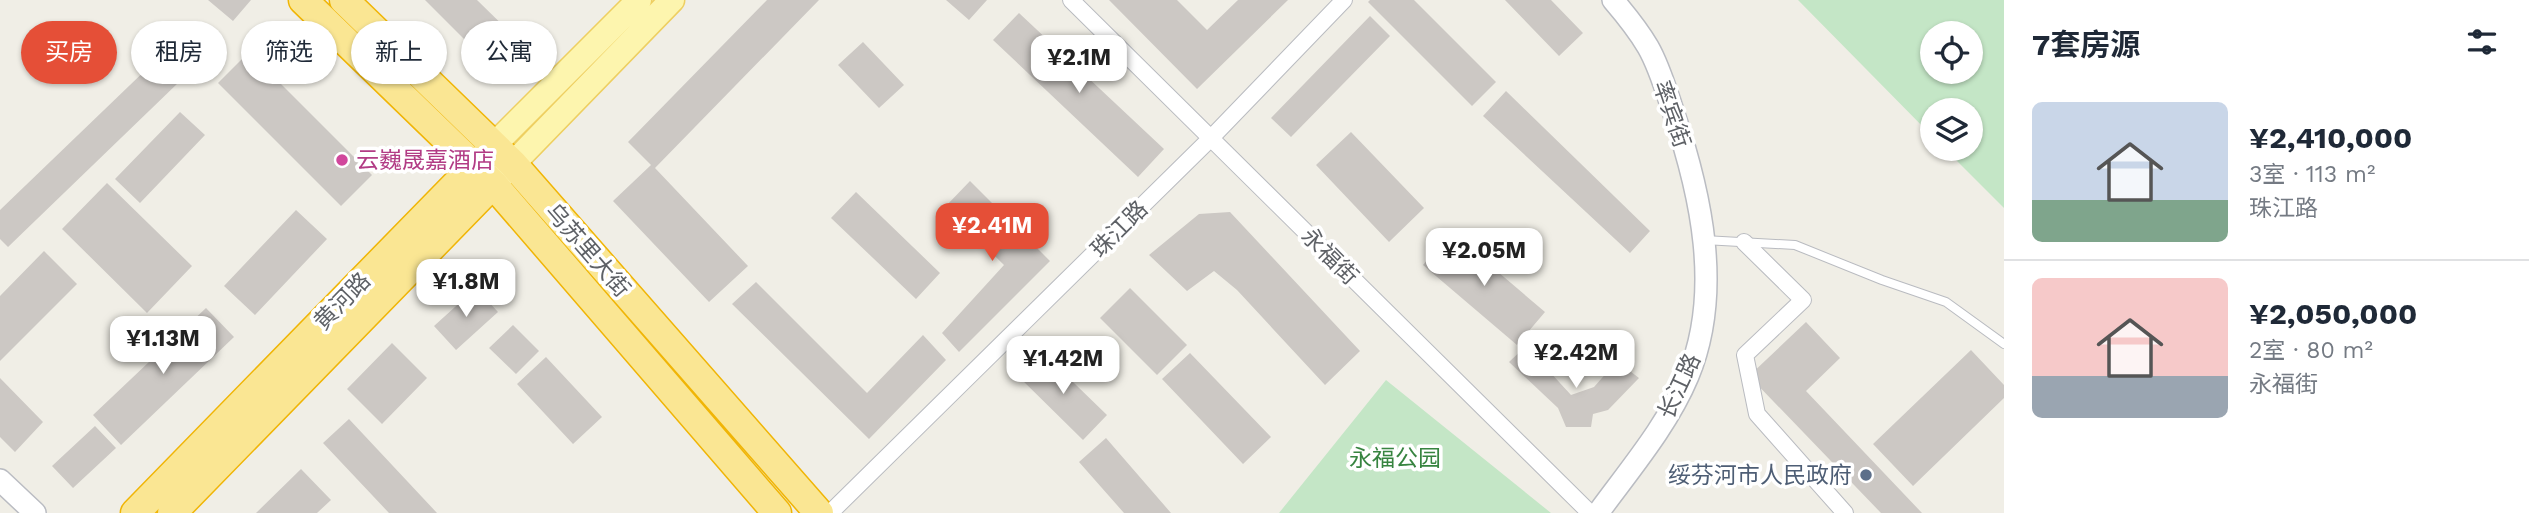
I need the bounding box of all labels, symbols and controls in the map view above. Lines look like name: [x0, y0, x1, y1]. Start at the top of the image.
chip: 买房: [21, 21, 117, 84]
chip: 租房: [131, 21, 227, 84]
chip: 筛选: [241, 21, 337, 84]
chip: 新上: [351, 21, 447, 84]
chip: 公寓: [461, 21, 557, 84]
map controls: [1920, 21, 1983, 161]
button: locate: [1920, 21, 1983, 84]
icon: filters: [2463, 23, 2501, 61]
text: 7套房源: [2032, 27, 2140, 62]
pin: ¥2.1M: [1030, 36, 1128, 95]
text: ¥2.1M: [1047, 44, 1111, 71]
street label: 率宾街: [1648, 77, 1696, 151]
button: layers: [1920, 98, 1983, 161]
text: ¥2,410,000: [2249, 120, 2412, 155]
icon: home: [2088, 130, 2172, 214]
place label: 云巍晟嘉酒店: [356, 147, 494, 174]
marker: 云巍晟嘉酒店: [334, 152, 350, 168]
text: 3室 · 113 m²: [2249, 161, 2375, 188]
street label: 珠江路: [1085, 195, 1153, 263]
text: 珠江路: [2249, 195, 2318, 222]
street label: 乌苏里大街: [540, 198, 636, 303]
pin: ¥2.41M: [935, 204, 1049, 263]
text: ¥2.41M: [952, 212, 1032, 239]
street label: 永福街: [1296, 222, 1364, 290]
pin: ¥2.05M: [1427, 229, 1541, 288]
text: ¥2.05M: [1442, 237, 1526, 264]
pin: ¥1.8M: [417, 260, 515, 319]
street label: 黄河路: [309, 267, 376, 336]
text: ¥1.8M: [432, 268, 500, 295]
text: ¥2,050,000: [2249, 296, 2417, 331]
icon: home: [2088, 306, 2172, 390]
pin: ¥1.13M: [106, 316, 220, 376]
text: ¥1.13M: [126, 325, 200, 352]
pin: ¥2.42M: [1519, 330, 1633, 390]
pin: ¥1.42M: [1006, 336, 1120, 396]
text: 2室 · 80 m²: [2249, 337, 2373, 364]
text: ¥2.42M: [1534, 339, 1618, 366]
text: ¥1.42M: [1022, 345, 1104, 372]
street label: 长江路: [1653, 349, 1706, 423]
text: 永福街: [2249, 371, 2318, 398]
park label: 永福公园: [1349, 445, 1441, 472]
place label: 绥芬河市人民政府: [1668, 462, 1852, 489]
marker: 绥芬河市人民政府: [1858, 467, 1874, 483]

